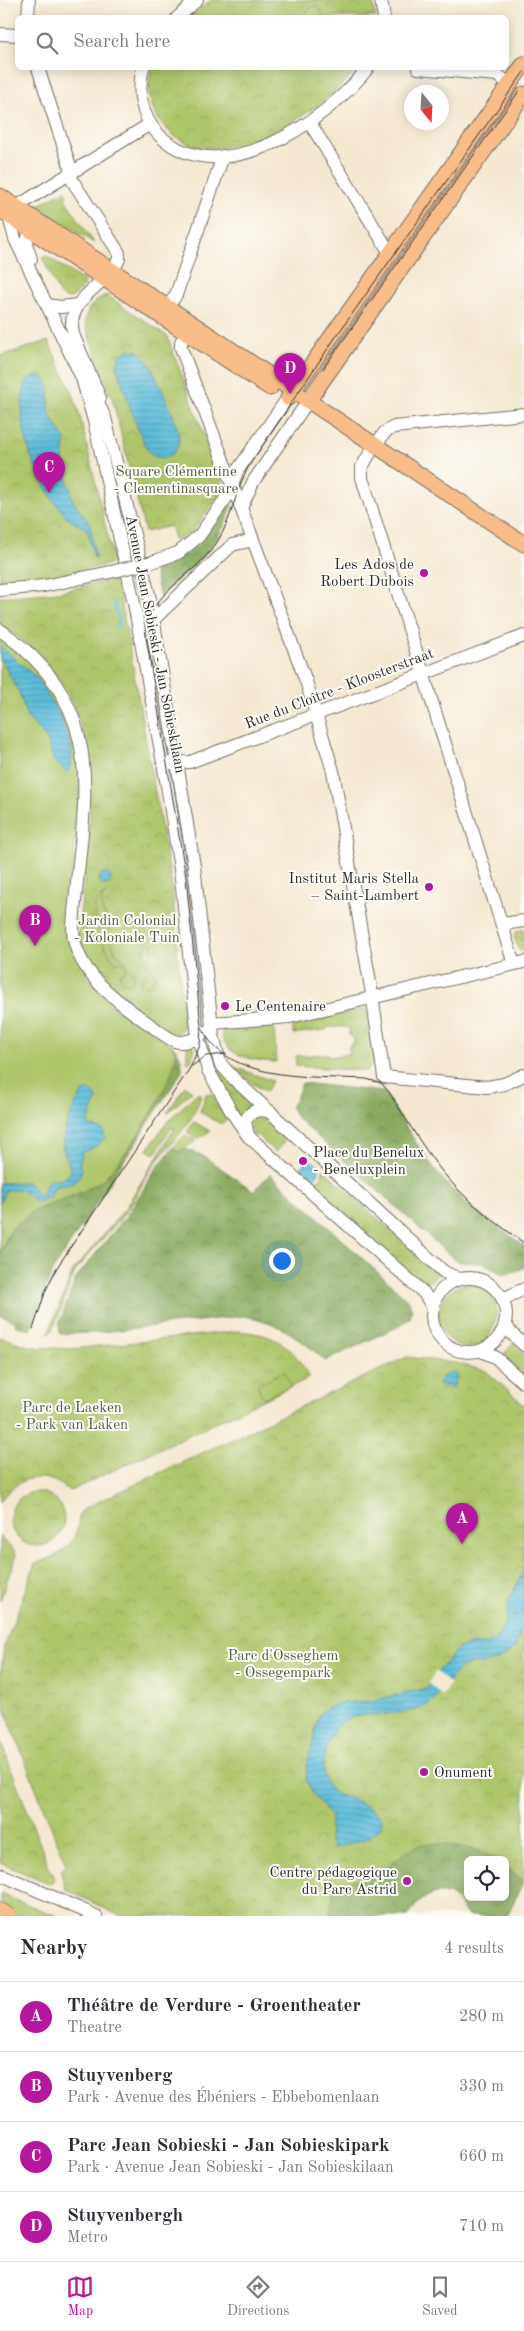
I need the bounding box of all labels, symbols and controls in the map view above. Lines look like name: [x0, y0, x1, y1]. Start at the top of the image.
search box: [15, 15, 509, 70]
icon: search: [33, 29, 61, 57]
text: Search here: [73, 33, 170, 52]
north arrow: [404, 85, 449, 130]
pin: D: [274, 353, 306, 394]
pin: C: [33, 452, 65, 493]
park label: Square Clémentine - Clementinasquare: [114, 465, 239, 497]
street label: Avenue Jean Sobieski - Jan Sobieskilaan: [122, 514, 187, 775]
place label: Les Ados de Robert Dubois: [320, 558, 414, 590]
marker: Les Ados de Robert Dubois: [418, 567, 430, 579]
street label: Rue du Cloître - Kloosterstraat: [243, 646, 436, 732]
place label: Institut Maris Stella – Saint-Lambert: [289, 872, 420, 904]
marker: Institut Maris Stella – Saint-Lambert: [423, 881, 435, 893]
pin: B: [19, 905, 51, 946]
park label: Jardin Colonial - Koloniale Tuin: [74, 914, 180, 946]
marker: Le Centenaire: [219, 1000, 231, 1012]
place label: Le Centenaire: [235, 1000, 326, 1015]
place label: Place du Benelux - Beneluxplein: [313, 1146, 425, 1178]
marker: Place du Benelux - Beneluxplein: [297, 1155, 309, 1167]
your location: [269, 1248, 295, 1274]
park label: Parc de Laeken - Park van Laken: [16, 1401, 128, 1433]
pin: A: [446, 1503, 478, 1544]
park label: Parc d'Osseghem - Ossegempark: [228, 1649, 338, 1681]
marker: Onument: [418, 1766, 430, 1778]
place label: Onument: [434, 1766, 493, 1781]
map controls: [464, 1856, 509, 1901]
button: locate: [464, 1856, 509, 1901]
place label: Centre pédagogique du Parc Astrid: [269, 1866, 397, 1898]
marker: Centre pédagogique du Parc Astrid: [401, 1875, 413, 1887]
text: Nearby: [20, 1938, 88, 1959]
text: 4 results: [444, 1941, 504, 1957]
text: Théâtre de Verdure - Groentheater: [67, 1997, 361, 2016]
text: A: [30, 2009, 42, 2025]
text: 280 m: [459, 2009, 504, 2025]
text: Theatre: [67, 2020, 122, 2036]
text: Stuyvenberg: [67, 2067, 172, 2086]
text: B: [30, 2079, 42, 2095]
text: 330 m: [459, 2079, 504, 2095]
text: Park · Avenue des Ébéniers - Ebbebomenlaan: [67, 2090, 380, 2106]
text: Parc Jean Sobieski - Jan Sobieskipark: [67, 2137, 390, 2156]
text: C: [31, 2149, 41, 2165]
text: 660 m: [459, 2149, 504, 2165]
text: Park · Avenue Jean Sobieski - Jan Sobieskilaan: [67, 2160, 394, 2176]
text: Stuyvenbergh: [67, 2207, 183, 2226]
text: D: [30, 2219, 42, 2235]
text: 710 m: [459, 2219, 504, 2235]
text: Metro: [67, 2230, 108, 2246]
tab: Map: [66, 2273, 94, 2320]
tab: Directions: [227, 2273, 289, 2320]
tab: Saved: [422, 2273, 458, 2320]

